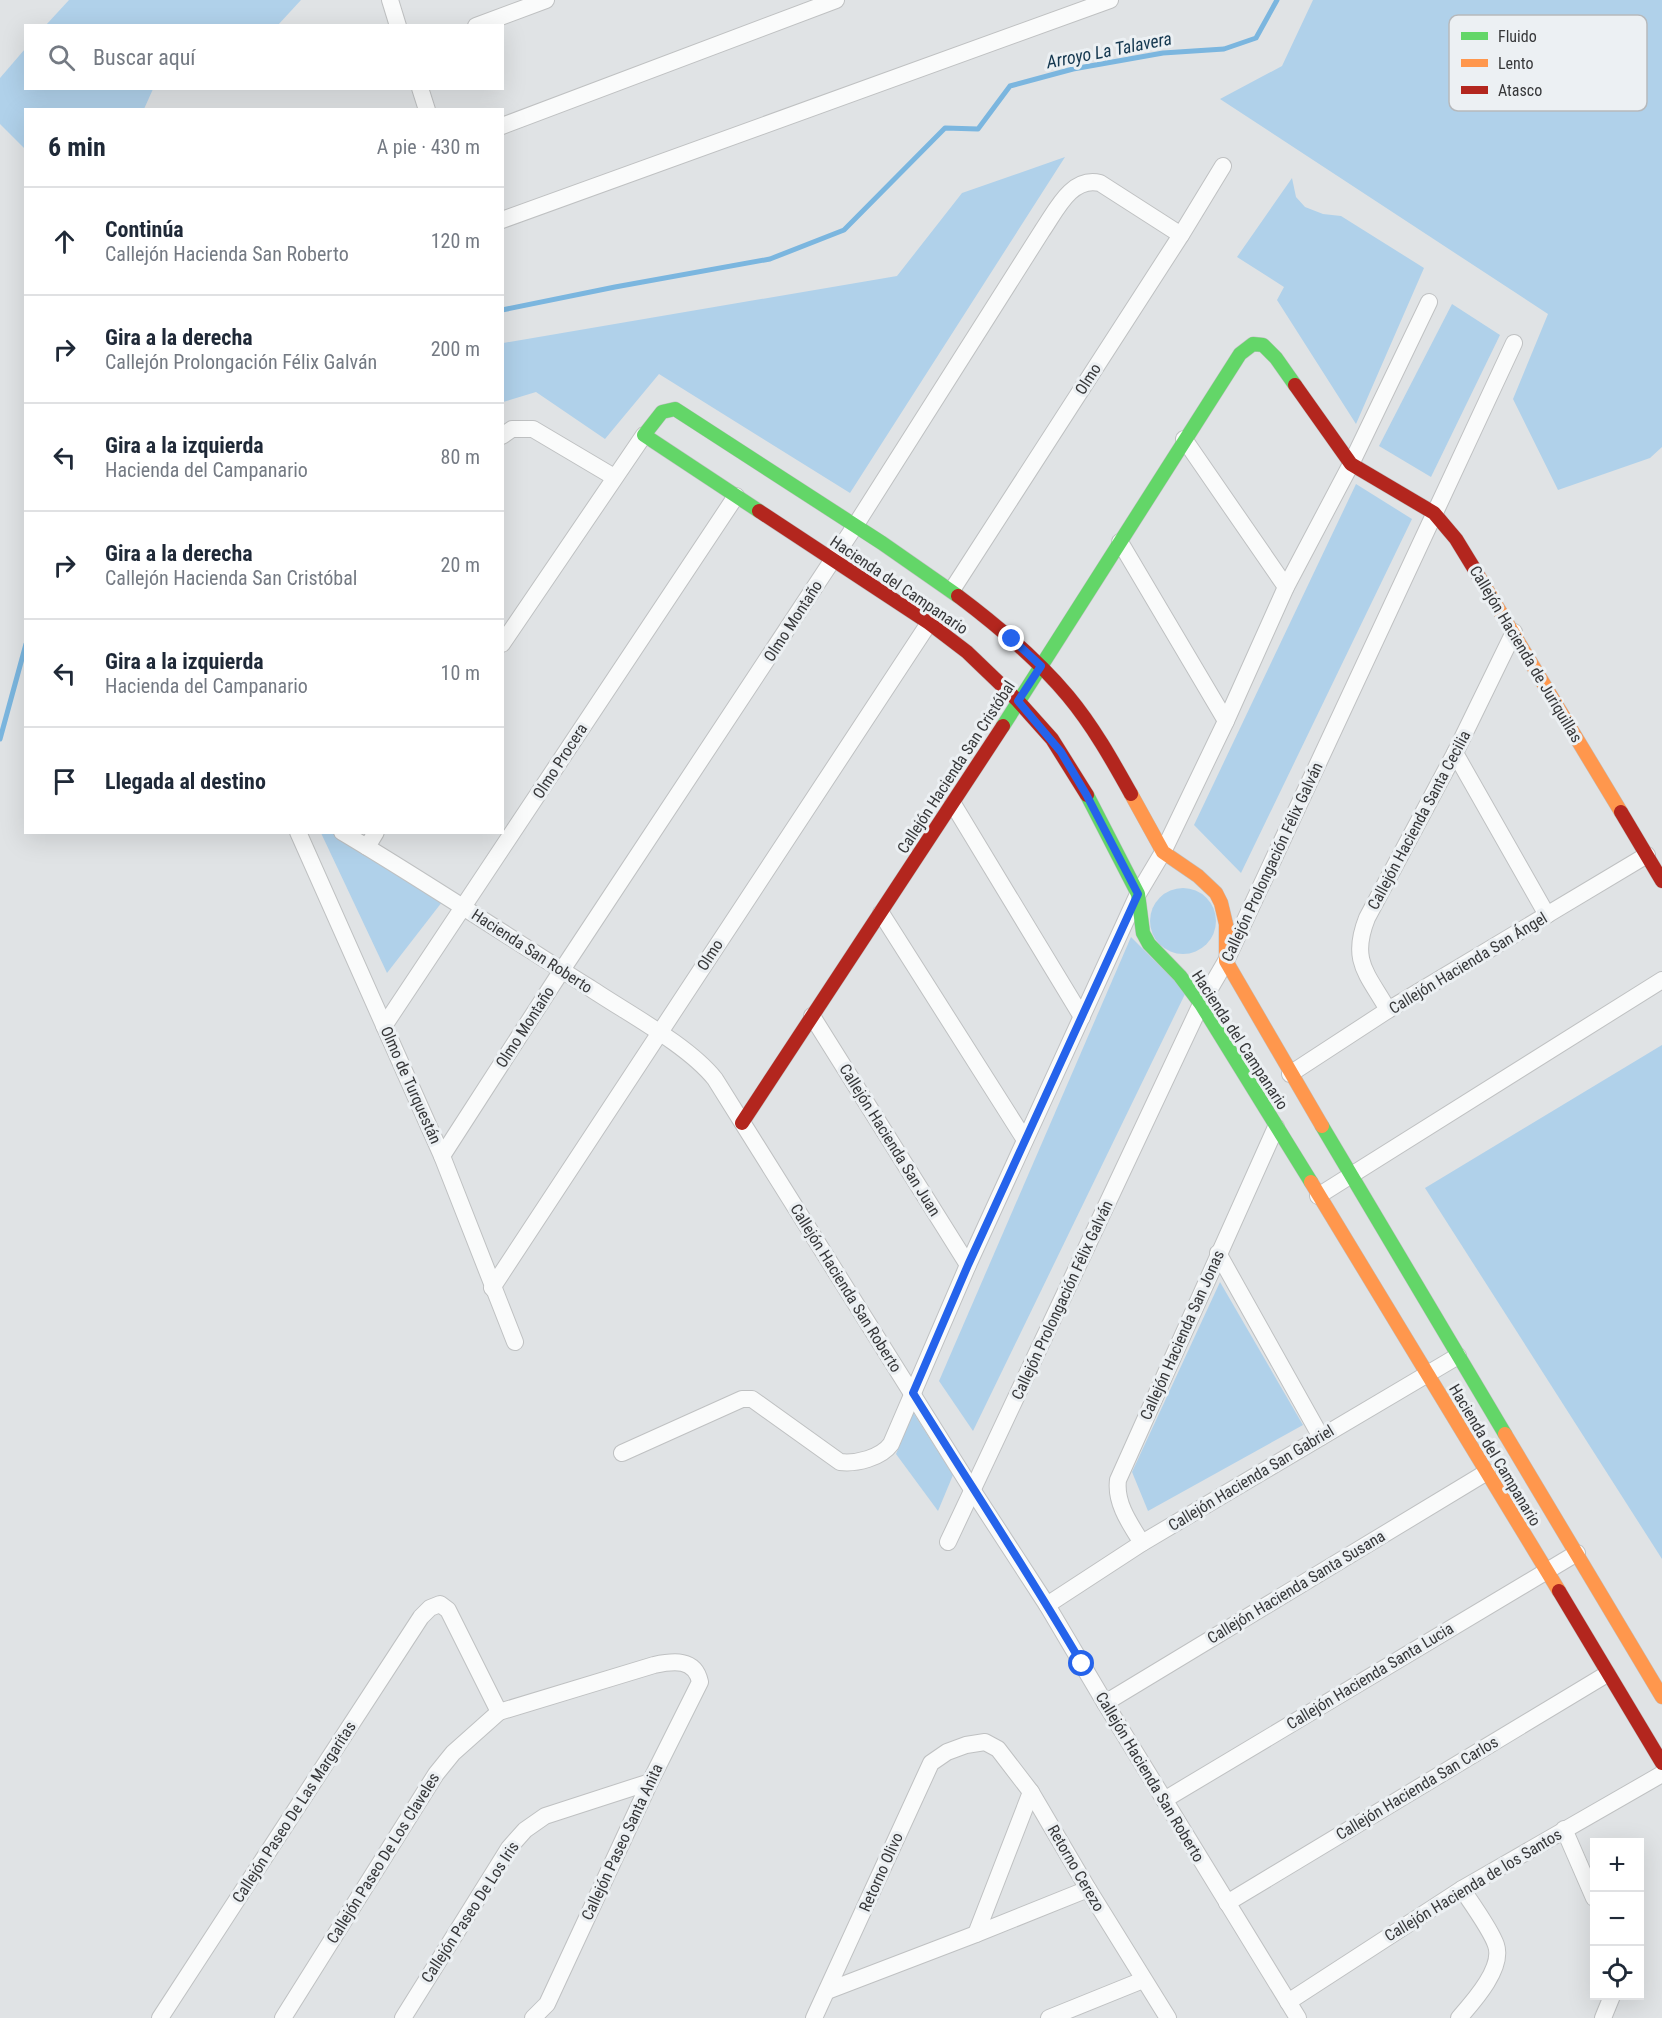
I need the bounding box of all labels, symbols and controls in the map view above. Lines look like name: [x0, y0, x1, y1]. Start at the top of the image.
legend: [1449, 15, 1647, 111]
search box: [24, 24, 504, 90]
text: Fluido: [1498, 27, 1537, 46]
water label: Arroyo La Talavera: [1044, 28, 1173, 73]
icon: search: [45, 41, 78, 74]
text: Buscar aquí: [93, 45, 196, 70]
text: Lento: [1498, 54, 1533, 73]
text: Atasco: [1498, 81, 1542, 100]
text: 6 min: [48, 132, 106, 162]
text: A pie · 430 m: [377, 135, 480, 159]
text: Continúa: [105, 217, 184, 242]
icon: ahead: [48, 225, 81, 258]
text: 120 m: [431, 229, 480, 253]
text: Callejón Hacienda San Roberto: [105, 242, 349, 266]
text: Gira a la derecha: [105, 325, 253, 350]
icon: right: [48, 333, 81, 366]
text: 200 m: [431, 337, 480, 361]
text: Callejón Prolongación Félix Galván: [105, 350, 377, 374]
street label: Olmo: [1071, 360, 1105, 398]
text: Gira a la izquierda: [105, 433, 264, 458]
icon: left: [48, 441, 81, 474]
text: 80 m: [441, 445, 480, 469]
text: Hacienda del Campanario: [105, 458, 308, 482]
street label: Hacienda del Campanario: [826, 532, 972, 638]
text: Gira a la derecha: [105, 541, 253, 566]
icon: right: [48, 549, 81, 582]
text: 20 m: [441, 553, 480, 577]
street label: Callejón Hacienda de Juriquillas: [1466, 562, 1586, 746]
text: Callejón Hacienda San Cristóbal: [105, 566, 357, 590]
street label: Olmo Montaño: [760, 577, 826, 665]
route end: [998, 625, 1024, 651]
text: Gira a la izquierda: [105, 649, 264, 674]
icon: left: [48, 657, 81, 690]
text: 10 m: [441, 661, 480, 685]
text: Hacienda del Campanario: [105, 674, 308, 698]
street label: Callejón Hacienda San Cristóbal: [893, 677, 1019, 857]
street label: Olmo Procera: [529, 720, 591, 802]
street label: Callejón Hacienda Santa Cecilia: [1364, 727, 1474, 913]
street label: Callejón Prolongación Félix Galván: [1217, 759, 1327, 965]
icon: arrive: [48, 765, 81, 798]
text: Llegada al destino: [105, 769, 266, 794]
street label: Hacienda San Roberto: [468, 905, 596, 997]
street label: Callejón Hacienda San Ángel: [1385, 908, 1551, 1018]
street label: Olmo: [693, 936, 727, 974]
street label: Hacienda del Campanario: [1188, 967, 1292, 1113]
street label: Olmo Montaño: [492, 983, 558, 1071]
street label: Olmo de Turquestán: [377, 1023, 445, 1147]
street label: Callejón Hacienda San Juan: [835, 1060, 945, 1220]
street label: Callejón Prolongación Félix Galván: [1007, 1197, 1117, 1403]
street label: Callejón Hacienda San Roberto: [786, 1200, 906, 1376]
street label: Callejón Hacienda San Jonas: [1136, 1247, 1228, 1423]
street label: Hacienda del Campanario: [1445, 1381, 1545, 1529]
street label: Callejón Hacienda San Gabriel: [1165, 1421, 1337, 1535]
street label: Callejón Hacienda Santa Susana: [1204, 1526, 1388, 1648]
street label: Callejón Hacienda Santa Lucia: [1283, 1619, 1457, 1733]
route start: [1068, 1650, 1094, 1676]
street label: Callejón Hacienda San Roberto: [1092, 1689, 1208, 1865]
street label: Callejón Paseo De Las Margaritas: [228, 1718, 360, 1906]
street label: Callejón Hacienda San Carlos: [1332, 1732, 1502, 1844]
street label: Callejón Paseo Santa Anita: [577, 1761, 667, 1923]
street label: Callejón Paseo De Los Claveles: [323, 1769, 443, 1947]
street label: Retorno Cerezo: [1044, 1821, 1108, 1915]
street label: Callejón Hacienda de los Santos: [1381, 1825, 1565, 1945]
street label: Retorno Olivo: [855, 1829, 907, 1915]
street label: Callejón Paseo De Los Iris: [417, 1838, 523, 1986]
map controls: [1590, 1838, 1644, 2000]
button: +: [1590, 1838, 1644, 1892]
button: −: [1590, 1892, 1644, 1946]
button: locate: [1590, 1946, 1644, 2000]

